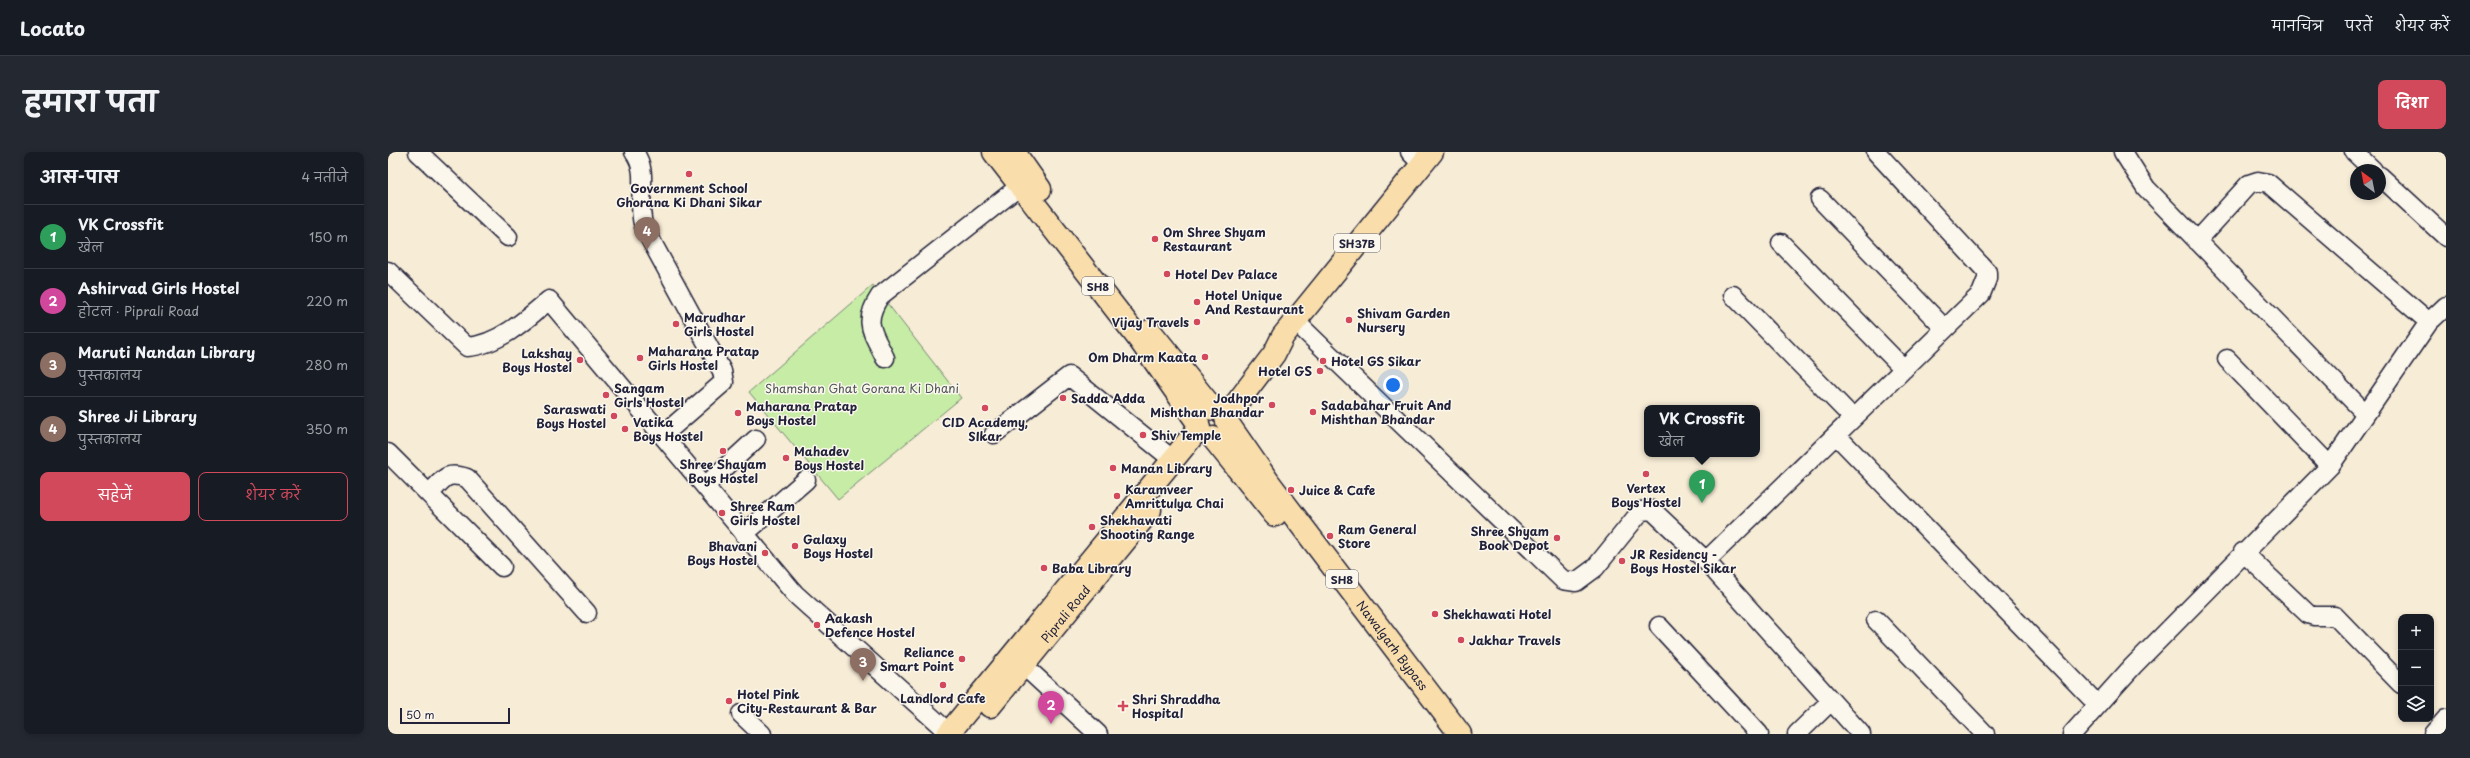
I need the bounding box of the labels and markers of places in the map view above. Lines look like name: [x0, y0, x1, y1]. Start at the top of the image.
marker: Government School Ghorana Ki Dhani Sikar: [684, 169, 694, 179]
place label: Government School Ghorana Ki Dhani Sikar: [616, 179, 762, 211]
pin: 4: [634, 217, 660, 250]
place label: Om Shree Shyam Restaurant: [1163, 223, 1266, 255]
marker: Om Shree Shyam Restaurant: [1150, 234, 1160, 244]
place label: Hotel Dev Palace: [1175, 265, 1278, 283]
marker: Hotel Dev Palace: [1162, 269, 1172, 279]
place label: Hotel Unique And Restaurant: [1205, 286, 1304, 318]
marker: Hotel Unique And Restaurant: [1192, 297, 1202, 307]
place label: Shivam Garden Nursery: [1357, 304, 1450, 336]
place label: Marudhar Girls Hostel: [684, 308, 754, 340]
place label: Vijay Travels: [1112, 313, 1189, 331]
marker: Shivam Garden Nursery: [1344, 315, 1354, 325]
marker: Vijay Travels: [1192, 317, 1202, 327]
marker: Marudhar Girls Hostel: [671, 319, 681, 329]
place label: Maharana Pratap Girls Hostel: [648, 342, 759, 374]
place label: Lakshay Boys Hostel: [502, 344, 572, 376]
place label: Om Dharm Kaata: [1088, 348, 1198, 366]
marker: Om Dharm Kaata: [1200, 352, 1210, 362]
place label: Hotel GS Sikar: [1331, 352, 1422, 370]
marker: Maharana Pratap Girls Hostel: [635, 353, 645, 363]
marker: Lakshay Boys Hostel: [575, 355, 585, 365]
marker: Hotel GS Sikar: [1318, 356, 1328, 366]
place label: Hotel GS: [1258, 362, 1312, 380]
marker: Hotel GS: [1315, 366, 1325, 376]
place label: Sangam Girls Hostel: [614, 379, 684, 411]
place label: Sadda Adda: [1071, 389, 1146, 407]
place label: Jodhpor Mishthan Bhandar: [1150, 389, 1265, 421]
marker: Sangam Girls Hostel: [601, 390, 611, 400]
marker: Sadda Adda: [1058, 393, 1068, 403]
place label: Sadabahar Fruit And Mishthan Bhandar: [1321, 396, 1452, 428]
place label: Maharana Pratap Boys Hostel: [746, 397, 857, 429]
place label: Saraswati Boys Hostel: [536, 400, 607, 432]
marker: Jodhpor Mishthan Bhandar: [1267, 400, 1277, 410]
marker: CID Academy, SIkar: [980, 403, 990, 413]
marker: Sadabahar Fruit And Mishthan Bhandar: [1308, 407, 1318, 417]
marker: Maharana Pratap Boys Hostel: [733, 408, 743, 418]
marker: Saraswati Boys Hostel: [609, 411, 619, 421]
place label: Vatika Boys Hostel: [633, 413, 703, 445]
place label: CID Academy, SIkar: [942, 413, 1028, 445]
marker: Vatika Boys Hostel: [620, 424, 630, 434]
place label: Shiv Temple: [1151, 426, 1222, 444]
marker: Shiv Temple: [1138, 430, 1148, 440]
place label: Mahadev Boys Hostel: [794, 442, 864, 474]
marker: Shree Shayam Boys Hostel: [718, 446, 728, 456]
marker: Mahadev Boys Hostel: [781, 453, 791, 463]
place label: Shree Shayam Boys Hostel: [680, 455, 766, 487]
place label: Manan Library: [1121, 459, 1212, 477]
marker: Manan Library: [1108, 463, 1118, 473]
marker: Vertex Boys Hostel: [1641, 469, 1651, 479]
pin: 1: [1689, 470, 1715, 503]
place label: Vertex Boys Hostel: [1611, 479, 1681, 511]
place label: Karamveer Amrittulya Chai: [1124, 480, 1224, 512]
place label: Juice & Cafe: [1299, 481, 1376, 499]
marker: Juice & Cafe: [1286, 485, 1296, 495]
marker: Karamveer Amrittulya Chai: [1112, 491, 1122, 501]
place label: Shree Ram Girls Hostel: [730, 497, 800, 529]
marker: Shree Ram Girls Hostel: [717, 508, 727, 518]
place label: Shekhawati Shooting Range: [1100, 511, 1195, 543]
place label: Ram General Store: [1338, 520, 1416, 552]
marker: Shekhawati Shooting Range: [1087, 522, 1097, 532]
place label: Shree Shyam Book Depot: [1470, 522, 1549, 554]
place label: Galaxy Boys Hostel: [803, 530, 873, 562]
marker: Ram General Store: [1325, 531, 1335, 541]
marker: Shree Shyam Book Depot: [1552, 533, 1562, 543]
place label: Bhavani Boys Hostel: [687, 537, 758, 569]
marker: Galaxy Boys Hostel: [790, 541, 800, 551]
place label: JR Residency - Boys Hostel Sikar: [1630, 545, 1737, 577]
marker: Bhavani Boys Hostel: [760, 548, 770, 558]
marker: JR Residency - Boys Hostel Sikar: [1617, 556, 1627, 566]
place label: Baba Library: [1052, 559, 1131, 577]
marker: Baba Library: [1039, 563, 1049, 573]
place label: Shekhawati Hotel: [1443, 605, 1551, 623]
place label: Aakash Defence Hostel: [825, 609, 915, 641]
marker: Shekhawati Hotel: [1430, 609, 1440, 619]
marker: Aakash Defence Hostel: [812, 620, 822, 630]
place label: Jakhar Travels: [1469, 631, 1561, 649]
marker: Jakhar Travels: [1456, 635, 1466, 645]
place label: Reliance Smart Point: [880, 643, 954, 675]
pin: 3: [850, 648, 876, 681]
marker: Reliance Smart Point: [957, 654, 967, 664]
marker: Landlord Cafe: [938, 680, 948, 690]
place label: Hotel Pink City-Restaurant & Bar: [737, 685, 877, 717]
place label: Landlord Cafe: [900, 689, 986, 707]
place label: Shri Shraddha Hospital: [1132, 690, 1221, 722]
pin: 2: [1038, 691, 1064, 724]
marker: Hotel Pink City-Restaurant & Bar: [724, 696, 734, 706]
marker: Shri Shraddha Hospital: [1117, 700, 1129, 712]

